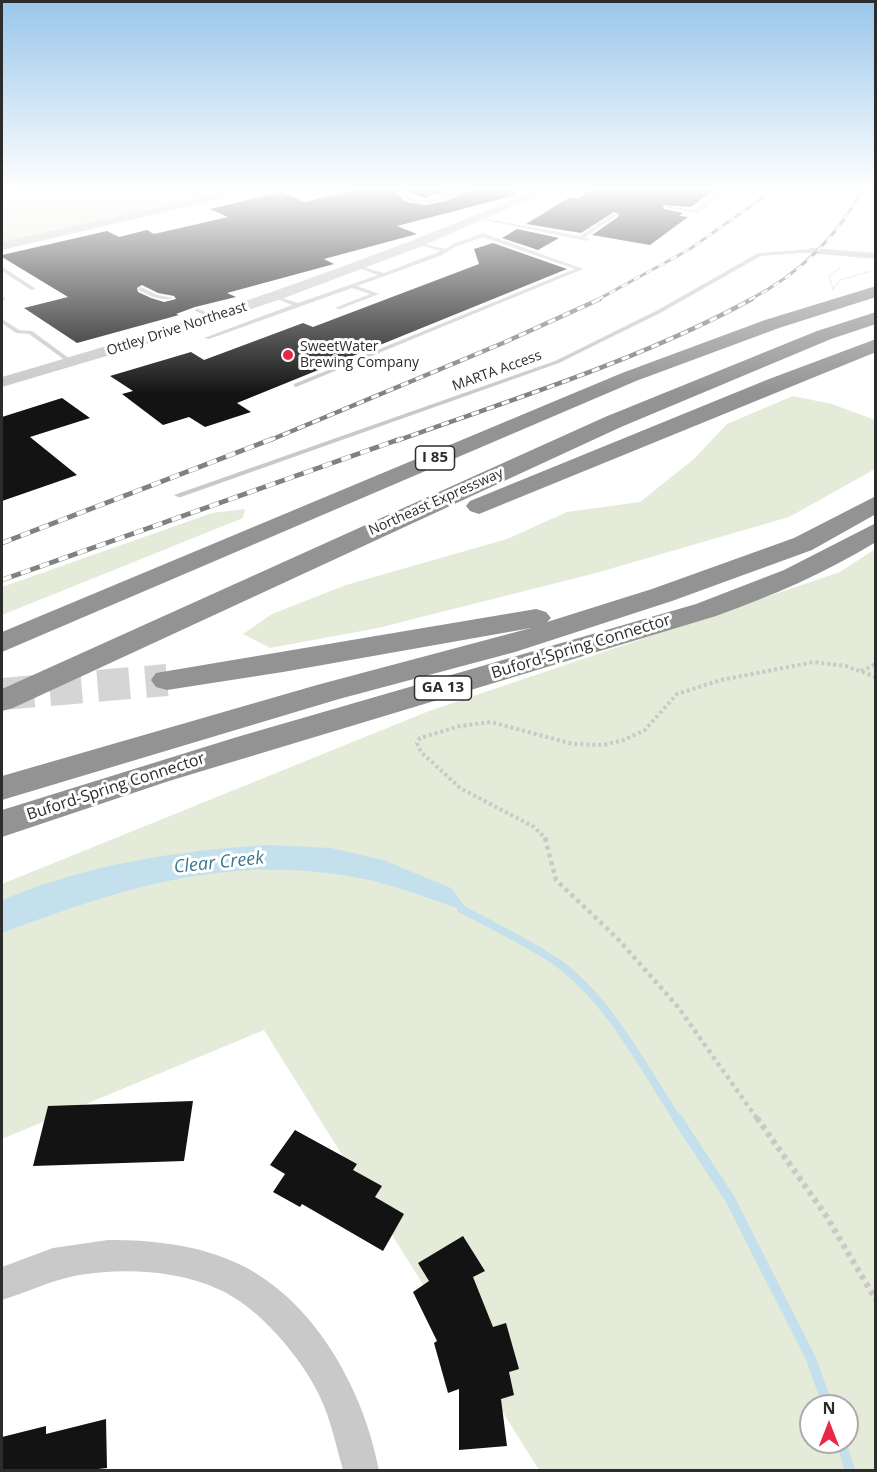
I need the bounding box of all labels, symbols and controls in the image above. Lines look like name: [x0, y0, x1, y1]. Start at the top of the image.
street label: Ottley Drive Northeast: [105, 298, 249, 360]
place label: SweetWater Brewing Company: [300, 339, 419, 372]
street label: MARTA Access: [450, 347, 544, 395]
marker: SweetWater Brewing Company: [281, 348, 295, 362]
road number: I 85: [416, 446, 454, 470]
street label: Northeast Expressway: [366, 465, 506, 539]
street label: Buford-Spring Connector: [489, 611, 673, 683]
road number: GA 13: [414, 676, 472, 700]
street label: Buford-Spring Connector: [24, 749, 208, 825]
water label: Clear Creek: [173, 848, 265, 878]
north arrow: [799, 1394, 859, 1454]
text: N: [822, 1397, 836, 1419]

